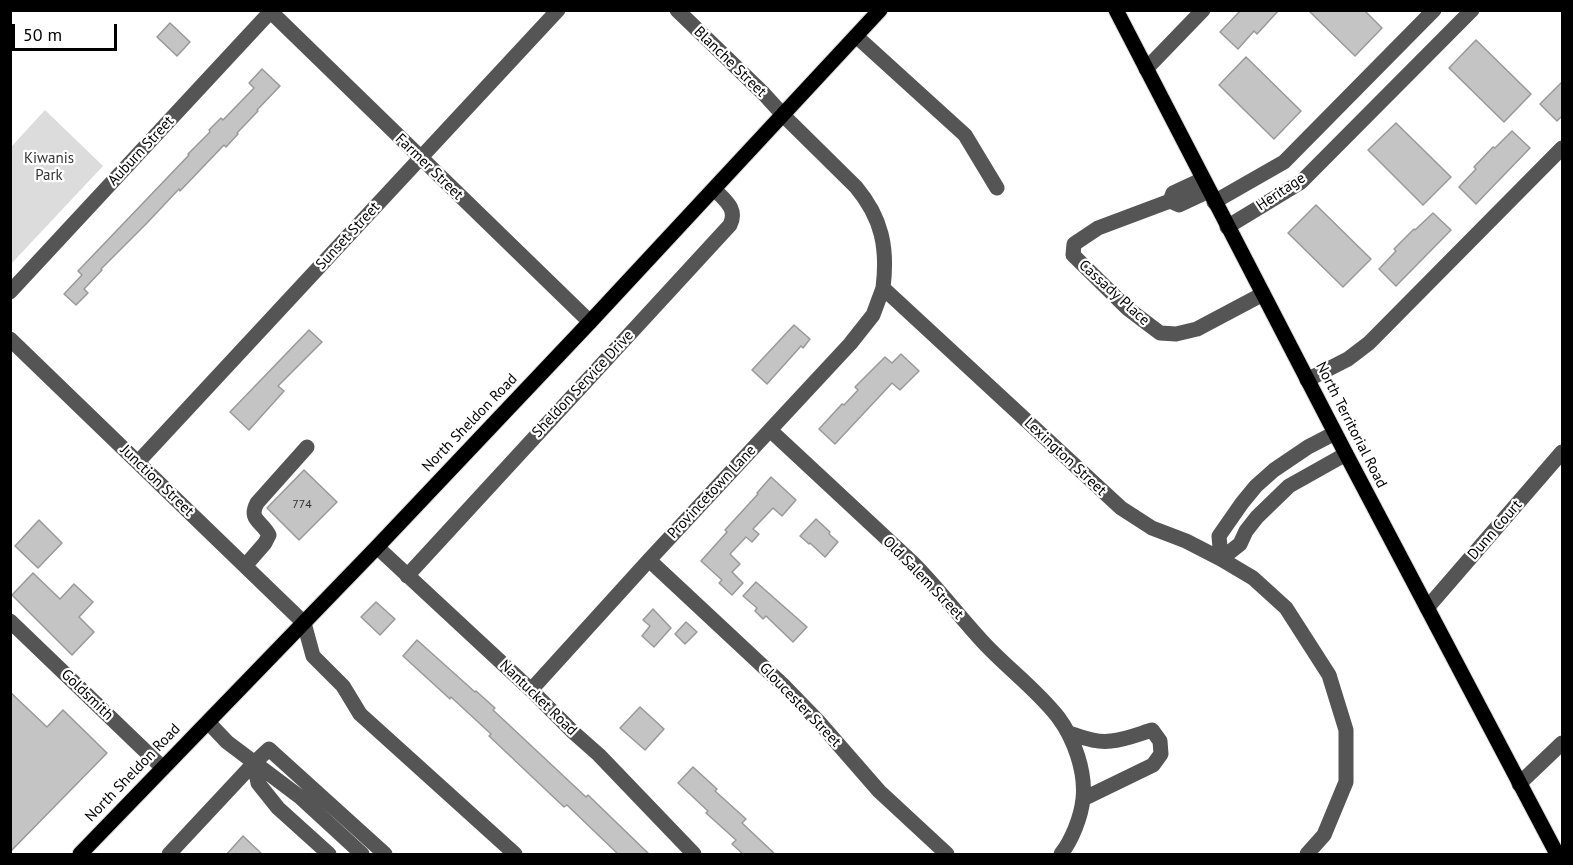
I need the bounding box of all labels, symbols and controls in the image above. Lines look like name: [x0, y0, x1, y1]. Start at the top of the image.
scale bar: [15, 12, 120, 50]
text: 50 m: [23, 23, 62, 46]
street label: Blanche Street: [690, 23, 770, 101]
street label: Auburn Street: [104, 112, 178, 190]
street label: Farmer Street: [391, 130, 467, 204]
park label: Kiwanis Park: [24, 150, 74, 185]
street label: Heritage: [1253, 169, 1309, 215]
street label: Sunset Street: [312, 199, 384, 273]
street label: Cassady Place: [1075, 256, 1153, 330]
street label: Sheldon Service Drive: [529, 327, 637, 441]
street label: North Territorial Road: [1311, 359, 1391, 491]
street label: North Sheldon Road: [419, 370, 521, 476]
street label: Lexington Street: [1020, 414, 1110, 500]
street label: Junction Street: [117, 442, 197, 520]
street label: Provincetown Lane: [664, 442, 760, 542]
street label: Dunn Court: [1464, 497, 1526, 563]
house number: 774: [292, 498, 312, 512]
street label: Old Salem Street: [879, 533, 967, 623]
street label: Nantucket Road: [495, 656, 581, 740]
street label: Gloucester Street: [755, 659, 845, 751]
street label: Goldsmith: [57, 666, 117, 724]
street label: North Sheldon Road: [82, 720, 184, 826]

